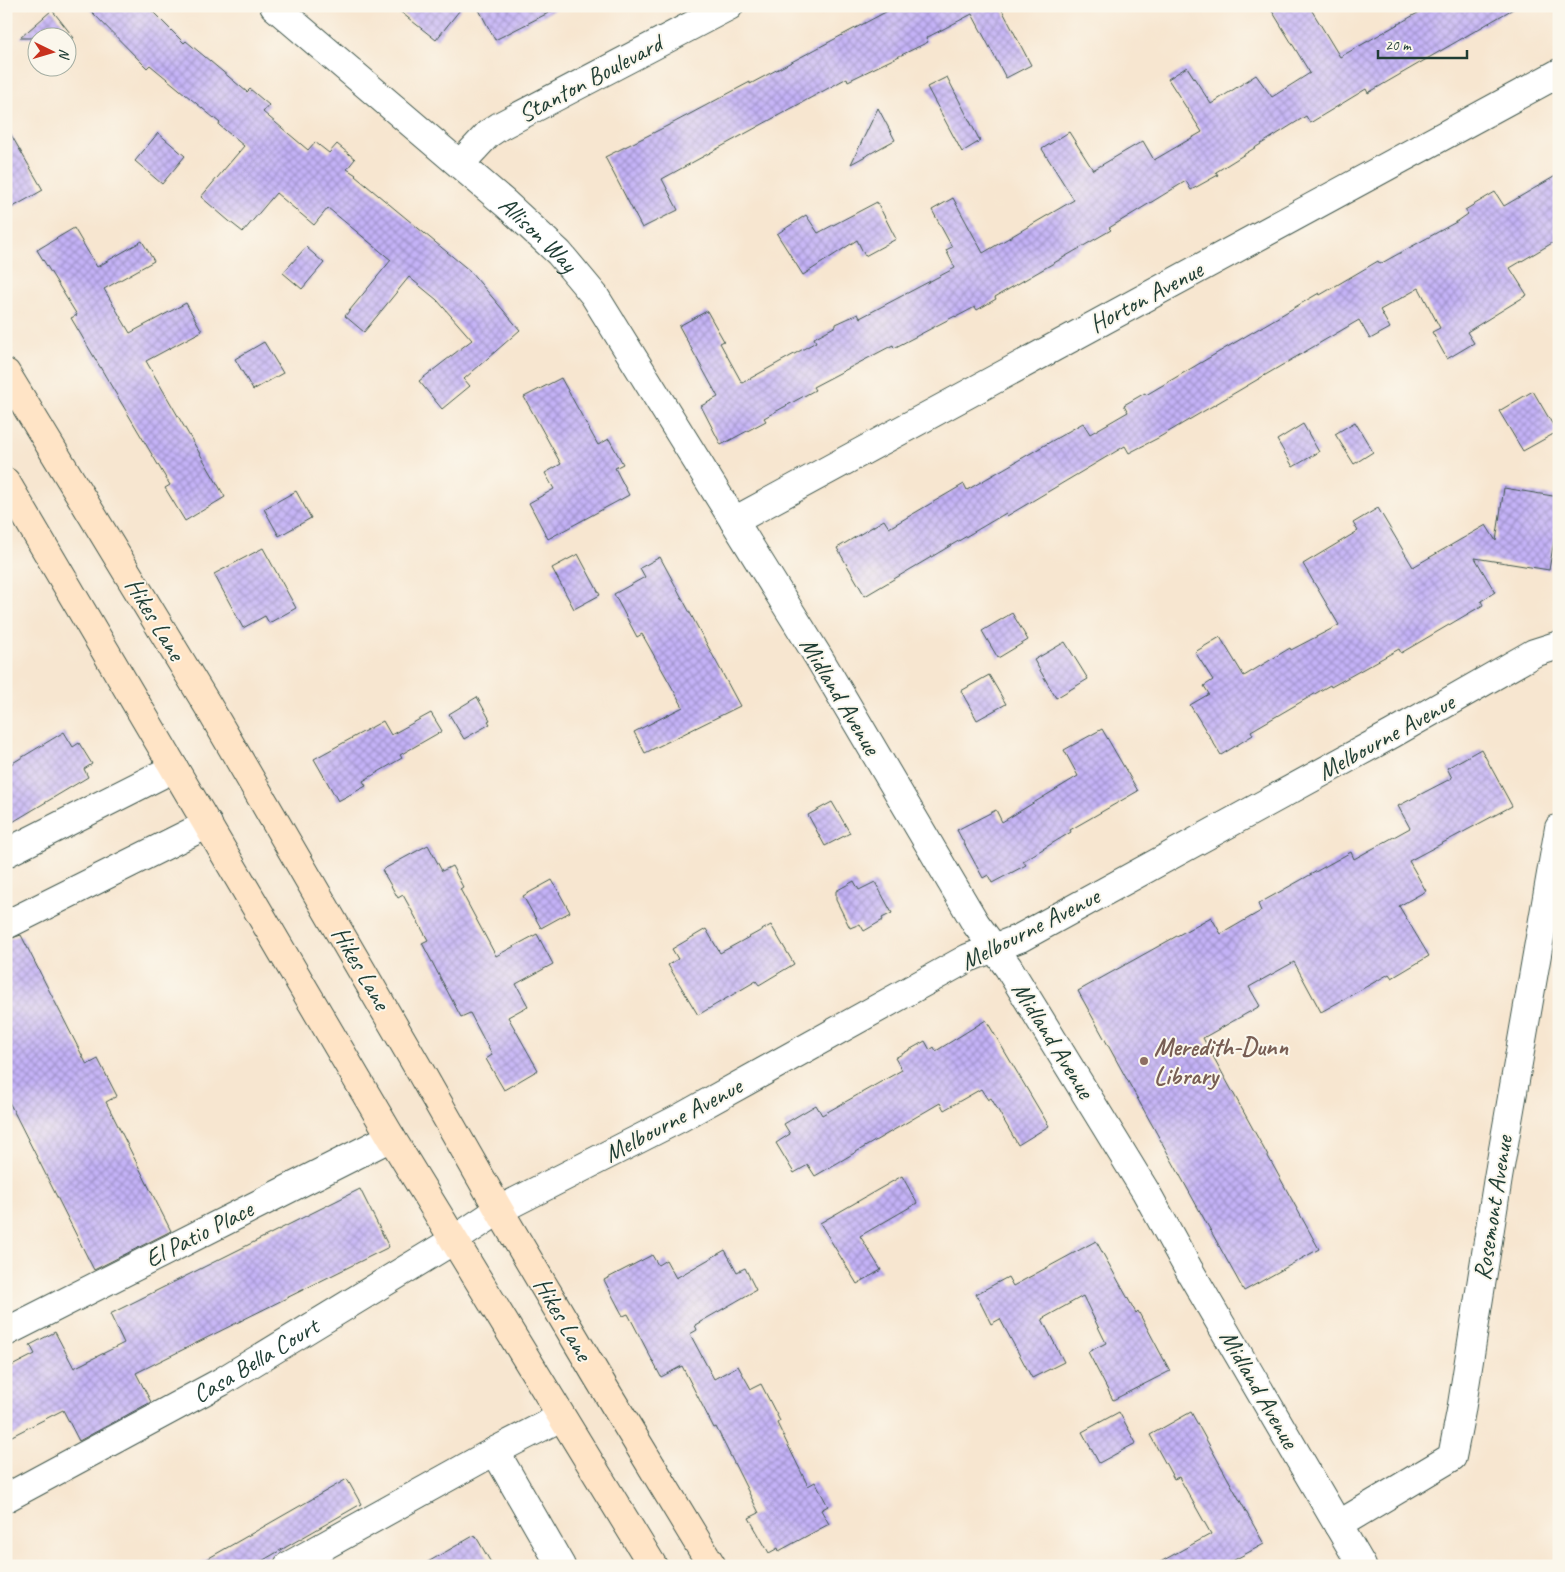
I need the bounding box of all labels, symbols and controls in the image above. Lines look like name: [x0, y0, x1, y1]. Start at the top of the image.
street label: Stanton Boulevard: [513, 26, 671, 130]
north arrow: [28, 28, 78, 78]
scale bar: [1378, 28, 1466, 60]
text: 20 m: [1385, 36, 1412, 55]
text: N: [55, 48, 73, 60]
street label: Allison Way: [492, 189, 585, 280]
street label: Horton Avenue: [1084, 253, 1210, 340]
street label: Hikes Lane: [118, 572, 193, 668]
street label: Midland Avenue: [792, 631, 889, 762]
street label: Melbourne Avenue: [1312, 685, 1462, 788]
street label: Melbourne Avenue: [955, 879, 1106, 978]
street label: Hikes Lane: [324, 921, 399, 1017]
street label: Midland Avenue: [1005, 976, 1102, 1106]
place label: Meredith-Dunn Library: [1154, 1031, 1289, 1092]
marker: Meredith-Dunn Library: [1138, 1055, 1150, 1067]
street label: Melbourne Avenue: [599, 1069, 749, 1170]
street label: Rosemont Avenue: [1466, 1132, 1521, 1283]
street label: El Patio Place: [140, 1192, 260, 1275]
street label: Hikes Lane: [526, 1272, 601, 1368]
street label: Casa Bella Court: [187, 1309, 327, 1410]
street label: Midland Avenue: [1212, 1324, 1307, 1456]

